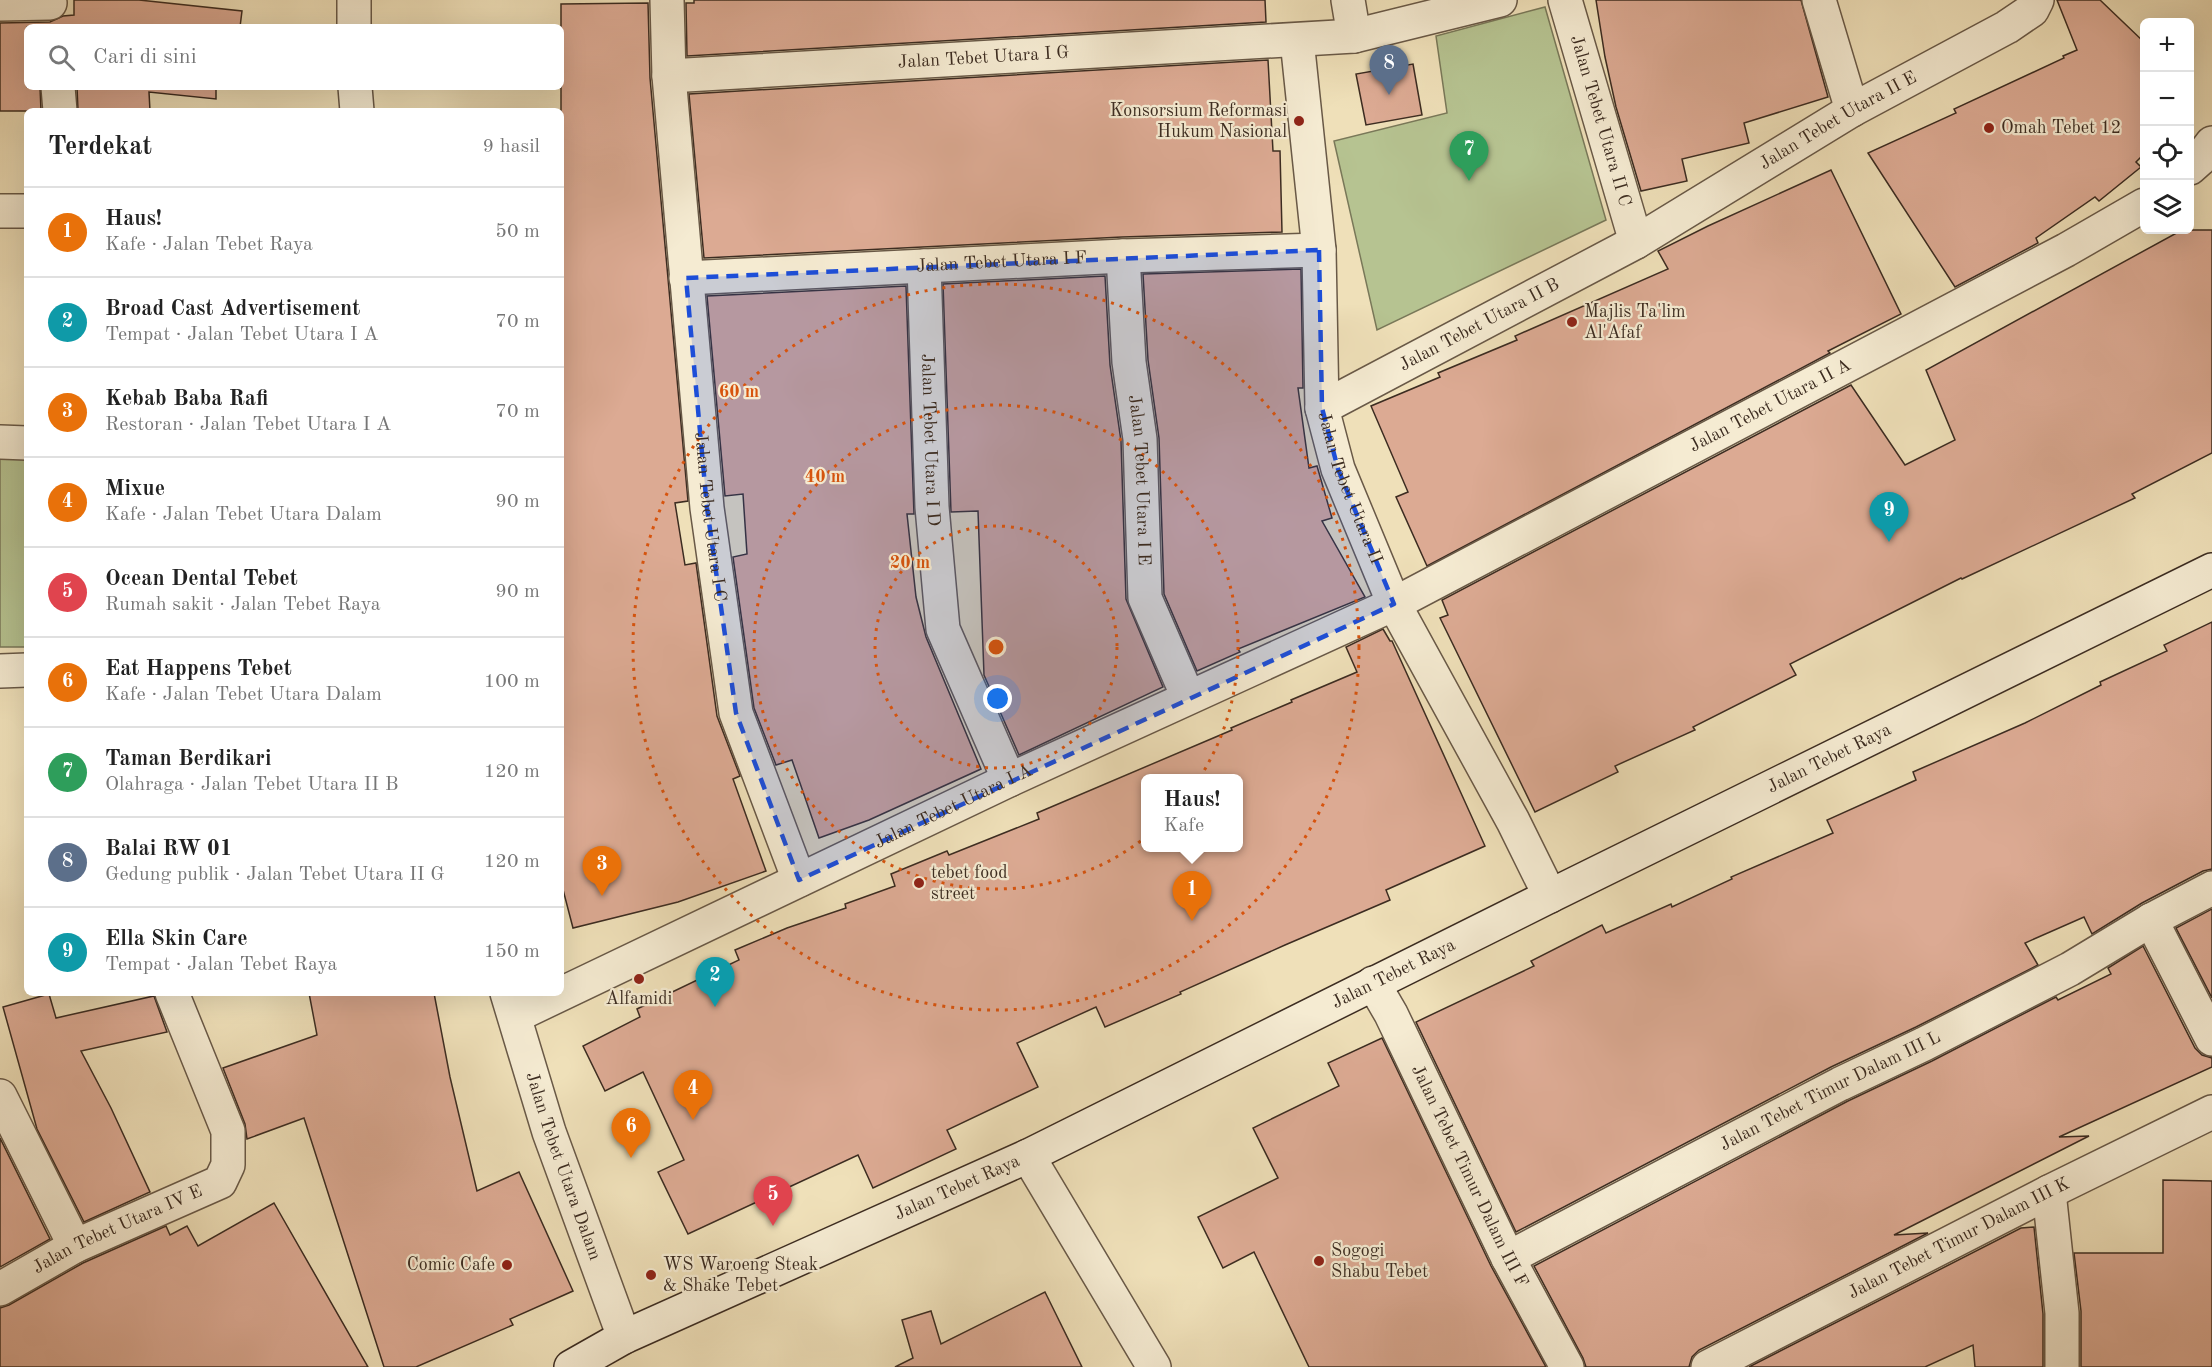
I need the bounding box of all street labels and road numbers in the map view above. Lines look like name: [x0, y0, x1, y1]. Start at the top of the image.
street label: Jalan Tebet Utara II C: [1567, 33, 1634, 209]
street label: Jalan Tebet Utara I G: [897, 44, 1070, 72]
street label: Jalan Tebet Utara II E: [1756, 68, 1920, 173]
street label: Jalan Tebet Utara I F: [916, 249, 1087, 275]
street label: Jalan Tebet Utara II B: [1396, 275, 1562, 374]
street label: Jalan Tebet Utara I D: [918, 353, 943, 527]
street label: Jalan Tebet Utara II A: [1687, 356, 1854, 456]
street label: Jalan Tebet Utara I E: [1125, 394, 1153, 566]
street label: Jalan Tebet Utara II: [1314, 410, 1385, 567]
street label: Jalan Tebet Utara I C: [691, 431, 729, 603]
street label: Jalan Tebet Raya: [1765, 720, 1894, 796]
street label: Jalan Tebet Utara I A: [872, 761, 1035, 852]
street label: Jalan Tebet Raya: [1329, 936, 1458, 1012]
street label: Jalan Tebet Timur Dalam III L: [1717, 1028, 1944, 1154]
street label: Jalan Tebet Timur Dalam III F: [1408, 1062, 1531, 1290]
street label: Jalan Tebet Utara Dalam: [522, 1070, 604, 1262]
street label: Jalan Tebet Raya: [892, 1152, 1023, 1224]
street label: Jalan Tebet Timur Dalam III K: [1845, 1174, 2073, 1302]
street label: Jalan Tebet Utara IV E: [30, 1182, 205, 1277]

